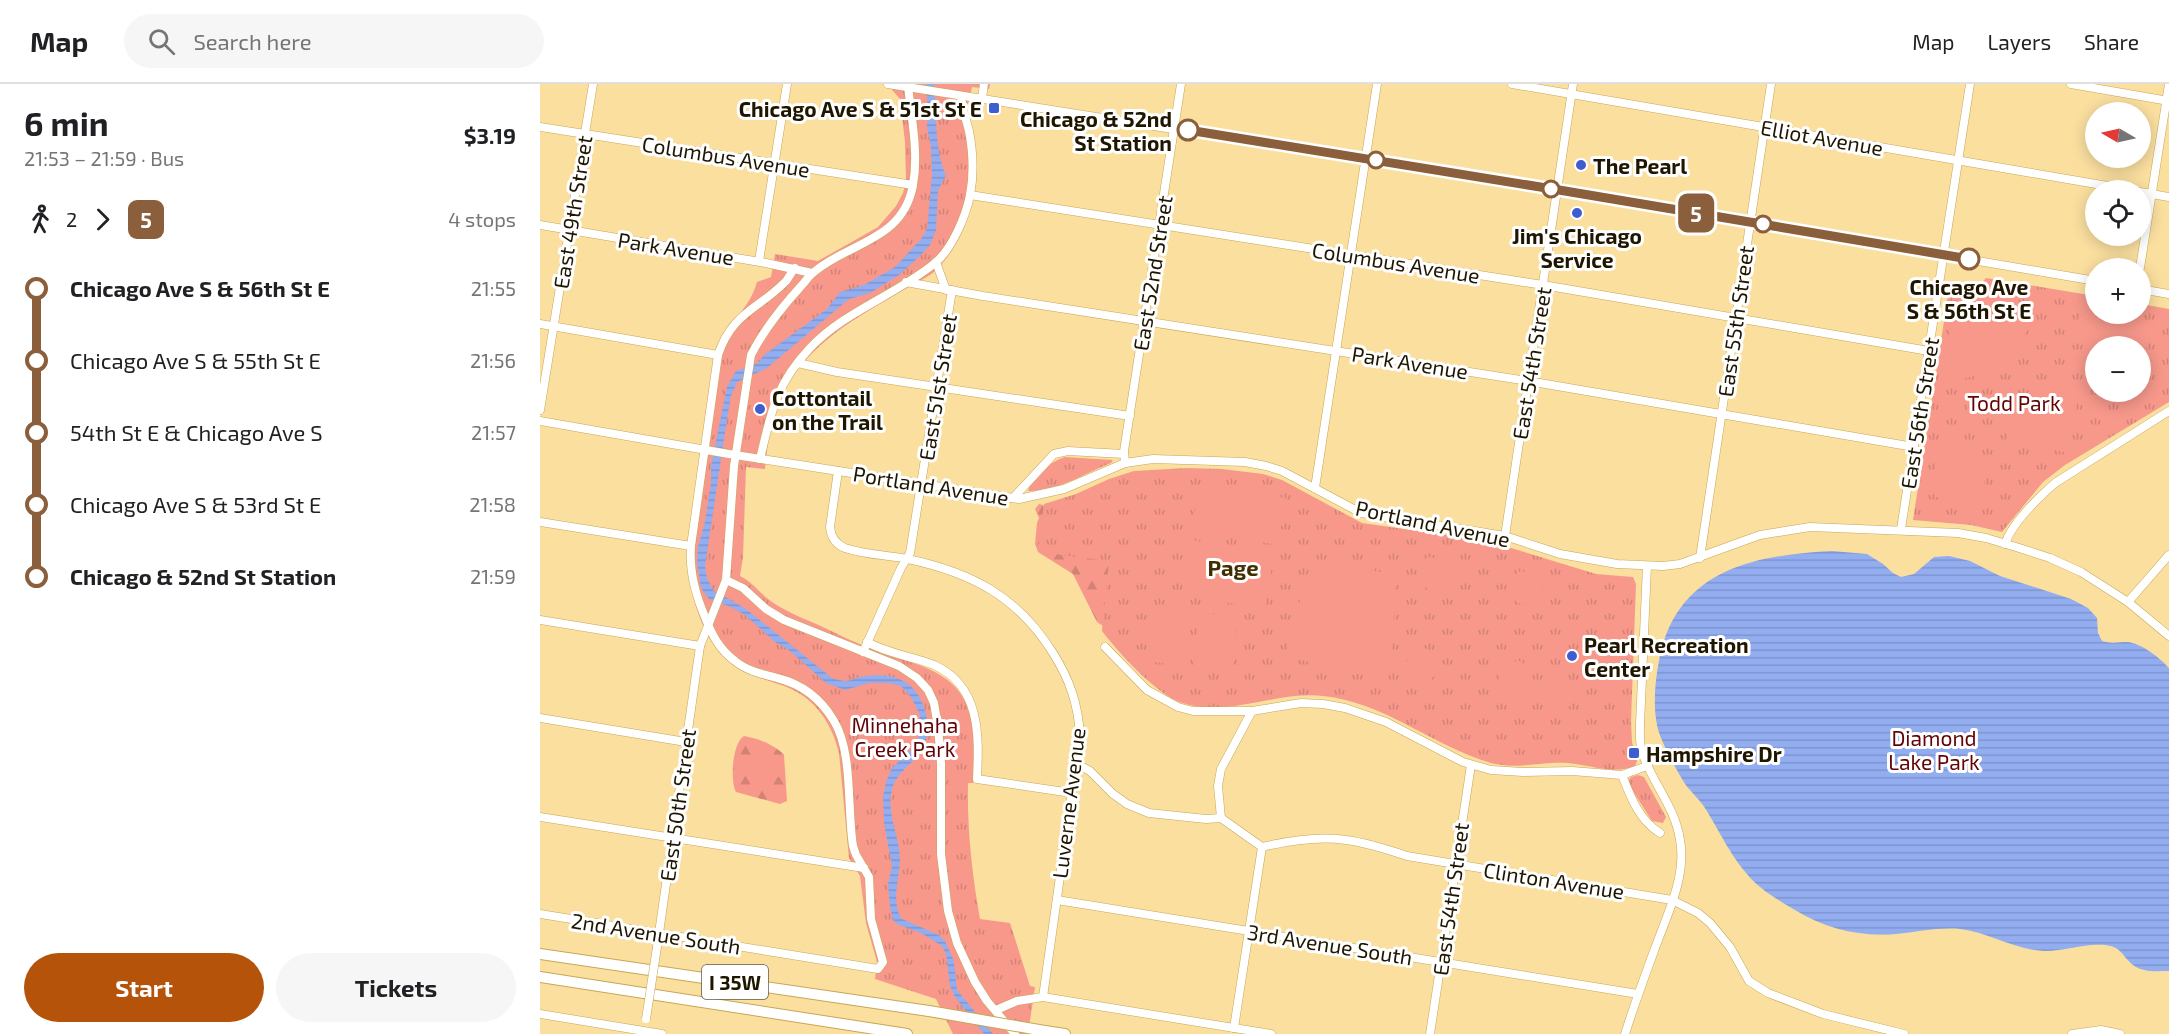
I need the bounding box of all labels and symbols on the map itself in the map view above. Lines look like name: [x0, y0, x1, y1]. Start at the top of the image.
place label: Chicago Ave S & 51st St E: [739, 96, 982, 121]
marker: Chicago Ave S & 51st St E: [987, 101, 1001, 115]
north arrow: [2085, 102, 2151, 168]
place label: Chicago & 52nd St Station: [1020, 106, 1172, 155]
street label: Elliot Avenue: [1759, 114, 1885, 160]
marker: Chicago & 52nd St Station: [1177, 119, 1199, 141]
street label: Columbus Avenue: [640, 130, 812, 182]
street label: East 49th Street: [548, 134, 596, 290]
unlabelled marker: [1367, 151, 1385, 169]
place label: The Pearl: [1593, 153, 1687, 178]
marker: The Pearl: [1574, 158, 1588, 172]
unlabelled marker: [1542, 180, 1560, 198]
street label: East 52nd Street: [1127, 194, 1177, 352]
line badge: 5: [1676, 194, 1716, 232]
marker: Jim's Chicago Service: [1570, 206, 1584, 220]
unlabelled marker: [1754, 215, 1772, 233]
place label: Jim's Chicago Service: [1512, 223, 1642, 272]
street label: Park Avenue: [616, 226, 736, 270]
street label: Columbus Avenue: [1310, 236, 1482, 288]
street label: East 55th Street: [1712, 244, 1758, 398]
marker: Chicago Ave S & 56th St E: [1958, 248, 1980, 270]
place label: Chicago Ave S & 56th St E: [1907, 274, 2031, 323]
street label: East 54th Street: [1507, 285, 1555, 441]
street label: East 51st Street: [913, 312, 961, 462]
street label: East 56th Street: [1895, 335, 1943, 491]
street label: Park Avenue: [1350, 340, 1470, 384]
place label: Cottontail on the Trail: [772, 385, 883, 434]
park label: Todd Park: [1967, 390, 2061, 415]
marker: Cottontail on the Trail: [753, 402, 767, 416]
street label: Portland Avenue: [851, 460, 1011, 510]
street label: Portland Avenue: [1354, 494, 1512, 552]
district label: Page: [1207, 554, 1259, 580]
place label: Pearl Recreation Center: [1584, 632, 1749, 681]
marker: Pearl Recreation Center: [1565, 649, 1579, 663]
park label: Minnehaha Creek Park: [852, 712, 958, 761]
park label: Diamond Lake Park: [1888, 725, 1980, 774]
street label: Luverne Avenue: [1046, 726, 1090, 880]
street label: East 50th Street: [654, 727, 700, 883]
place label: Hampshire Dr: [1646, 741, 1782, 766]
marker: Hampshire Dr: [1627, 746, 1641, 760]
street label: East 54th Street: [1427, 821, 1473, 977]
street label: Clinton Avenue: [1482, 857, 1626, 903]
street label: 2nd Avenue South: [570, 907, 742, 959]
street label: 3rd Avenue South: [1246, 919, 1414, 969]
road number: I 35W: [702, 965, 768, 999]

